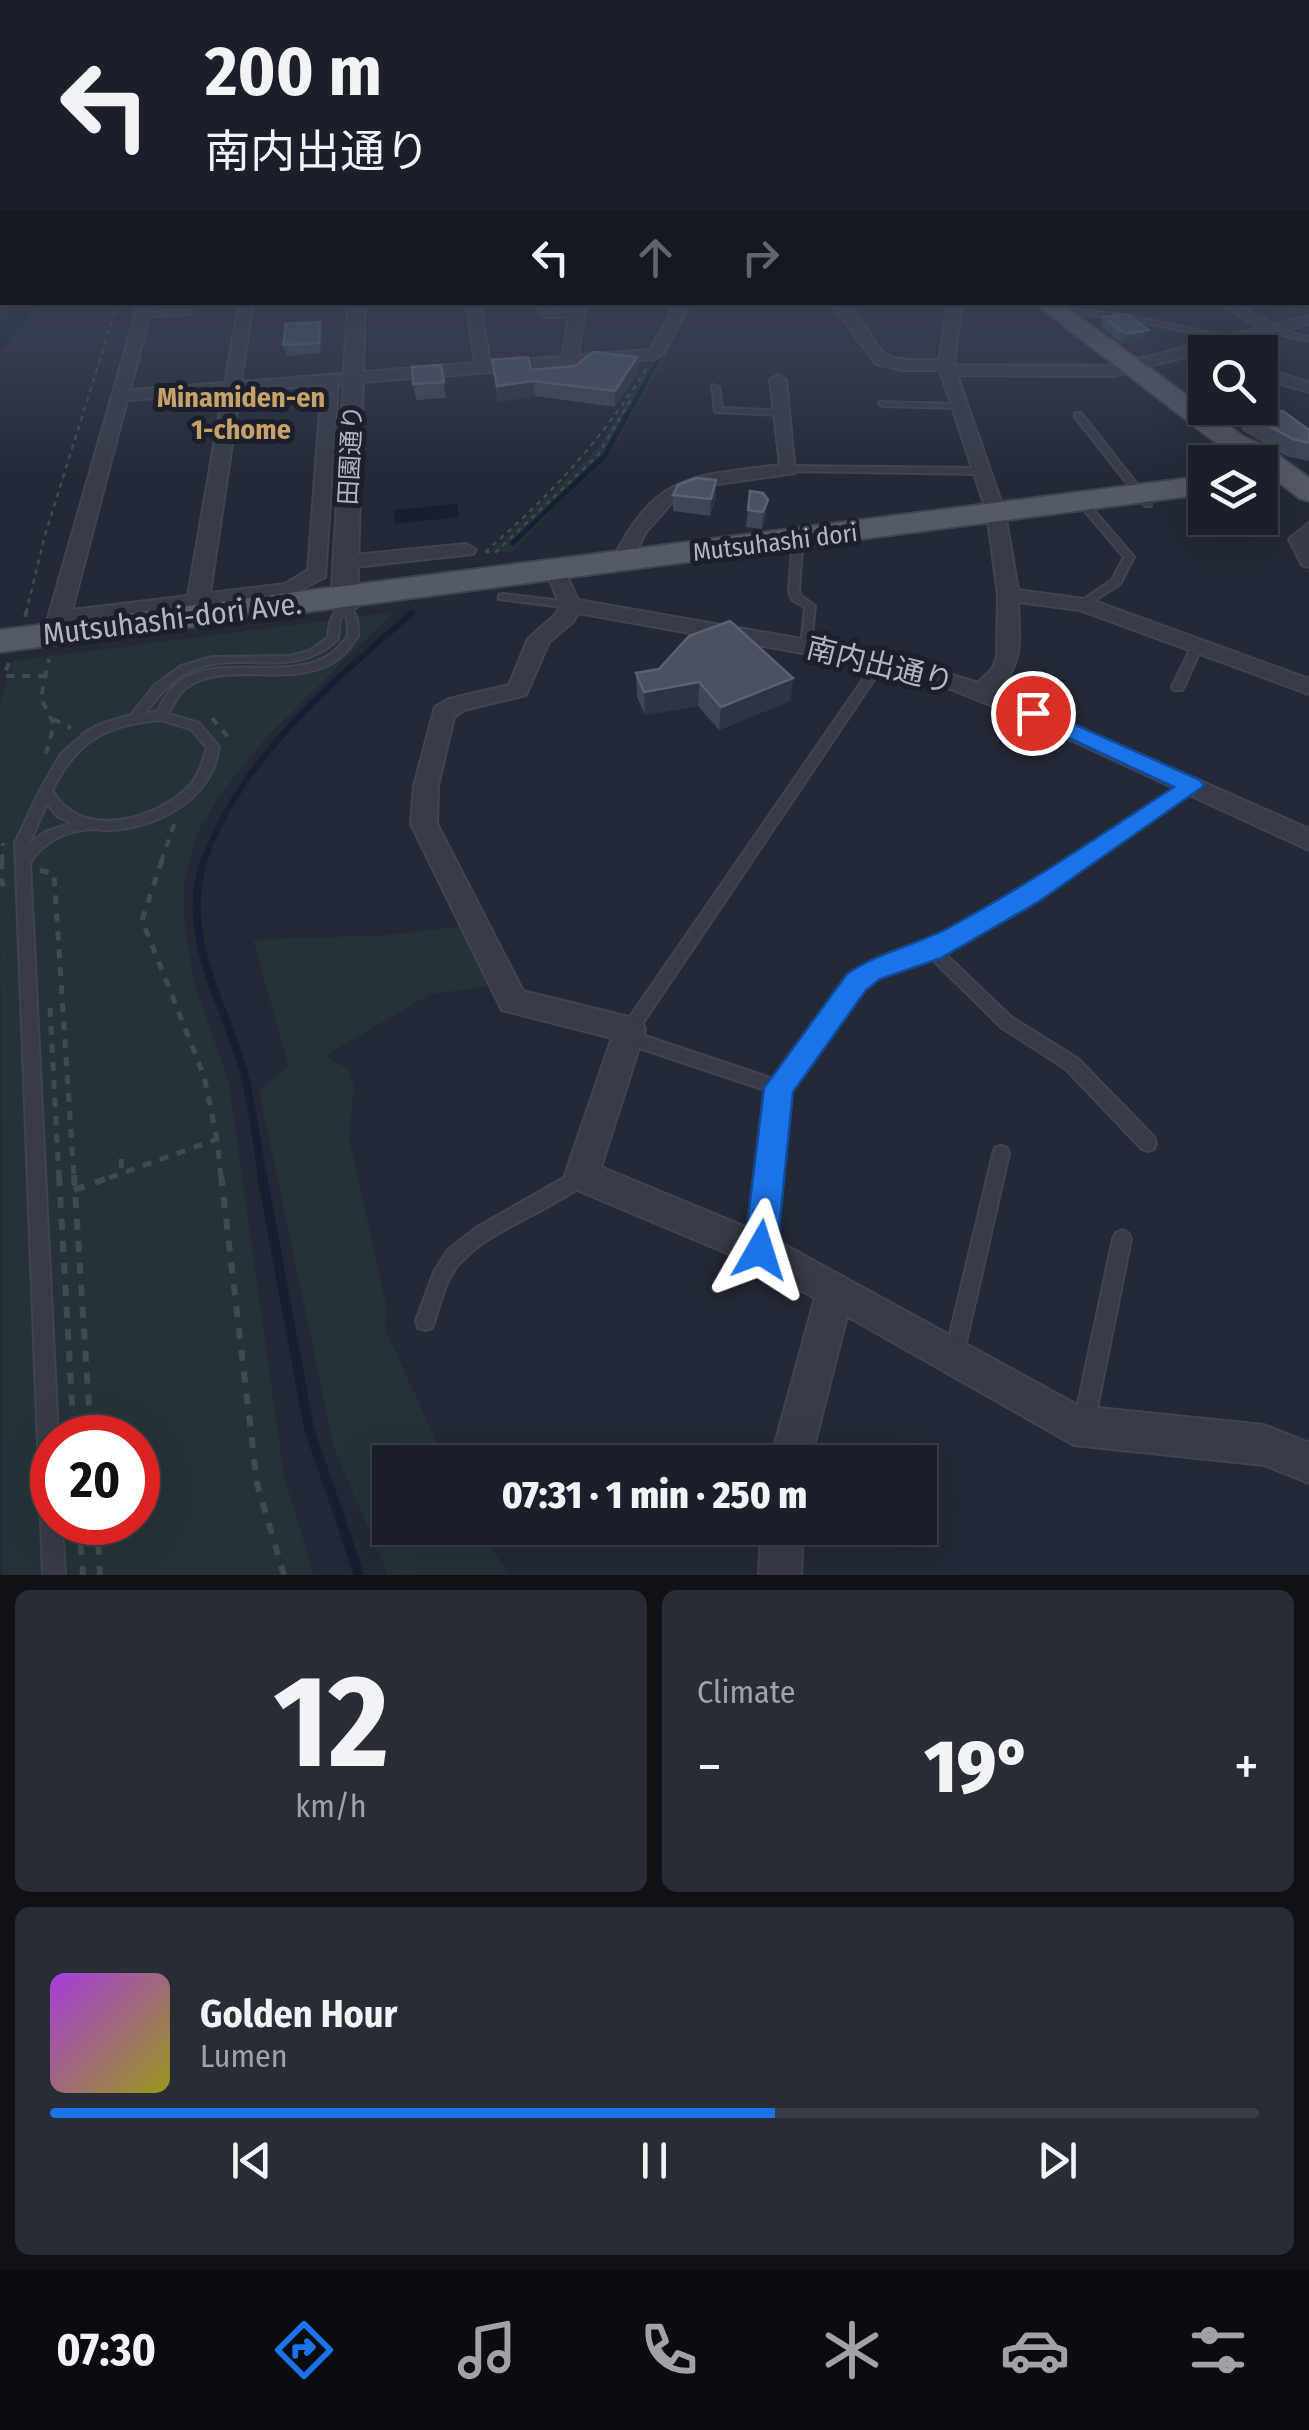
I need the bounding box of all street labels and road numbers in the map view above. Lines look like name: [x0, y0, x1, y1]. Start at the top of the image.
street label: 田園通り: [333, 404, 369, 506]
street label: Mutsuhashi dori: [691, 518, 859, 568]
street label: Mutsuhashi-dori Ave.: [41, 585, 303, 653]
street label: 南内出通り: [803, 629, 957, 701]

